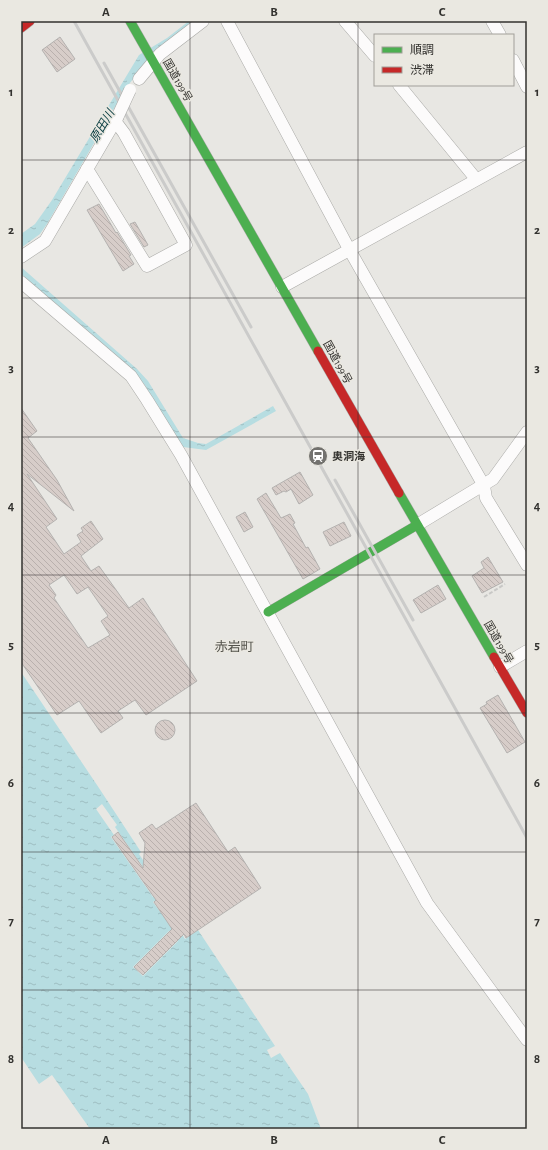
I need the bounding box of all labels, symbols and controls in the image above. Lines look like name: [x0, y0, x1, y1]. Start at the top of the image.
text: A: [102, 6, 110, 19]
text: B: [270, 6, 278, 19]
text: C: [439, 6, 446, 19]
legend: [374, 34, 514, 86]
text: 順調: [410, 44, 434, 56]
street label: 国道199号: [161, 57, 195, 103]
text: 渋滞: [410, 64, 434, 76]
text: 1: [9, 86, 13, 99]
text: 1: [535, 86, 539, 99]
water label: 原田川: [88, 106, 117, 145]
text: 2: [8, 224, 14, 237]
text: 2: [534, 224, 540, 237]
street label: 国道199号: [321, 338, 355, 386]
text: 3: [8, 362, 14, 375]
text: 3: [534, 362, 540, 375]
station icon: 奥洞海: [307, 445, 329, 467]
place label: 奥洞海: [332, 450, 365, 462]
text: 4: [8, 500, 15, 513]
text: 4: [534, 500, 541, 513]
street label: 国道199号: [482, 619, 516, 665]
text: 5: [8, 639, 14, 652]
text: 5: [534, 639, 540, 652]
district label: 赤岩町: [214, 640, 254, 654]
text: 6: [8, 777, 14, 790]
text: 6: [534, 777, 540, 790]
text: 7: [8, 915, 14, 928]
text: 7: [534, 915, 540, 928]
text: 8: [8, 1053, 14, 1066]
text: 8: [534, 1053, 540, 1066]
text: A: [102, 1134, 110, 1147]
text: B: [270, 1134, 278, 1147]
text: C: [439, 1134, 446, 1147]

